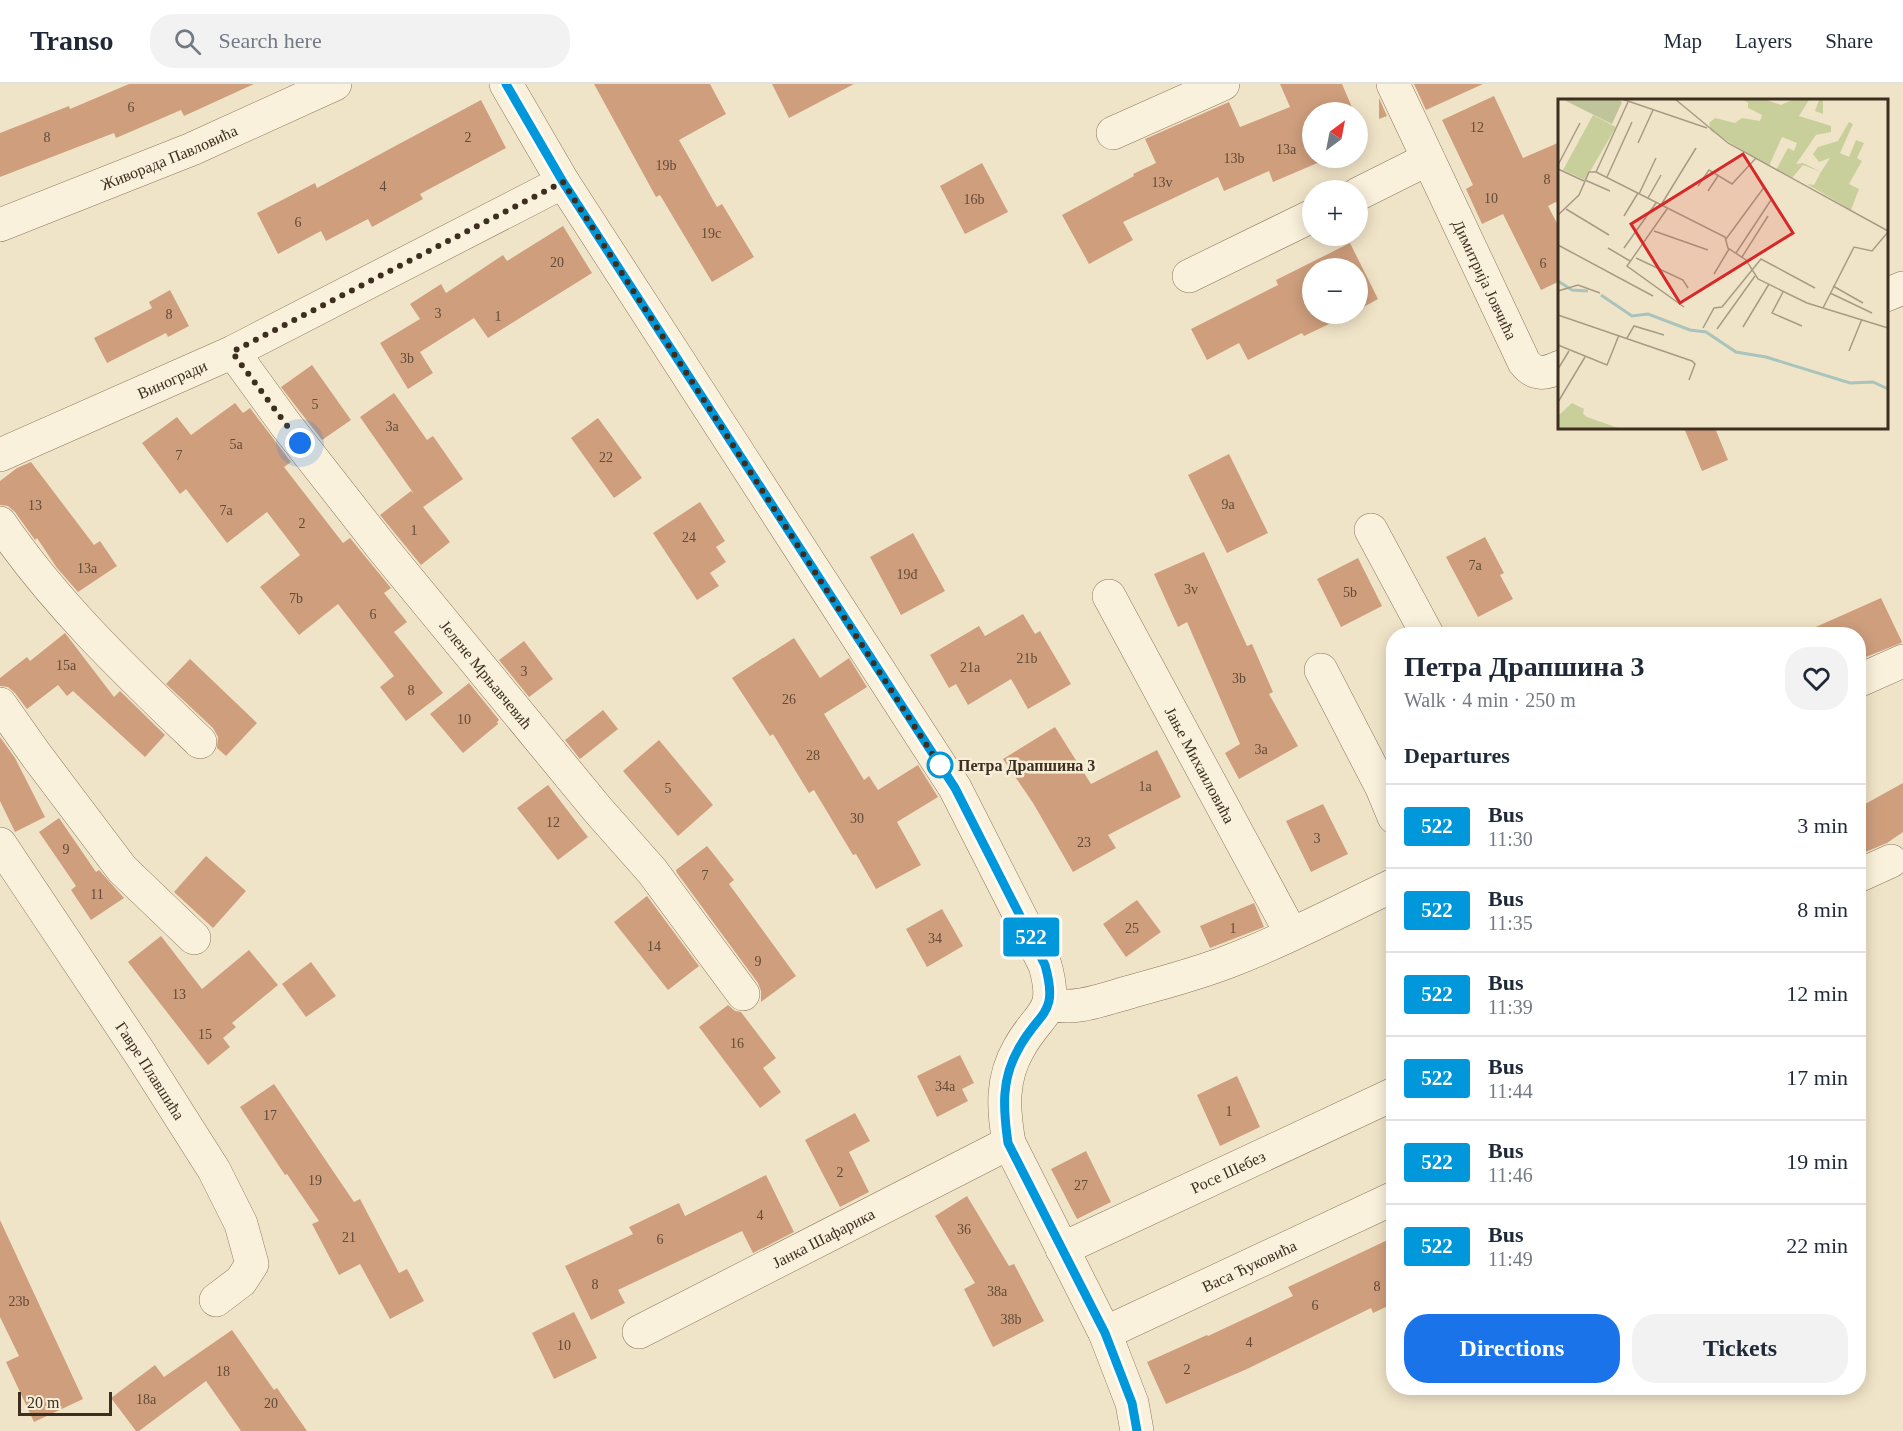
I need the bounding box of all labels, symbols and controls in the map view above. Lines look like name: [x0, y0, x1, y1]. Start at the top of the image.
search box: [150, 14, 570, 68]
text: Transo: [30, 25, 114, 56]
icon: search: [171, 25, 204, 58]
text: Search here: [219, 28, 322, 53]
text: Map: [1664, 29, 1702, 53]
text: Layers: [1735, 29, 1792, 53]
text: Share: [1825, 29, 1873, 53]
inset map: [1558, 99, 1888, 429]
house number: 6: [128, 100, 135, 115]
north arrow: [1302, 102, 1368, 168]
map controls: [1302, 102, 1368, 324]
house number: 12: [1470, 120, 1484, 135]
street label: Живорада Павловића: [98, 121, 240, 193]
house number: 8: [44, 130, 51, 145]
house number: 2: [465, 130, 472, 145]
house number: 13a: [1276, 142, 1297, 157]
house number: 13b: [1224, 151, 1245, 166]
house number: 19b: [656, 158, 677, 173]
house number: 8: [1544, 172, 1551, 187]
house number: 13v: [1152, 175, 1173, 190]
house number: 4: [380, 179, 387, 194]
button: +: [1302, 180, 1368, 246]
house number: 10: [1484, 191, 1498, 206]
house number: 16b: [964, 192, 985, 207]
house number: 6: [295, 215, 302, 230]
street label: Димитрија Јовчића: [1449, 217, 1521, 342]
house number: 19c: [701, 226, 721, 241]
house number: 20: [550, 255, 564, 270]
house number: 6: [1540, 256, 1547, 271]
button: −: [1302, 258, 1368, 324]
house number: 3: [435, 306, 442, 321]
house number: 8: [166, 307, 173, 322]
house number: 1: [495, 309, 502, 324]
house number: 3b: [400, 351, 414, 366]
street label: Виногради: [135, 356, 210, 402]
house number: 5: [312, 397, 319, 412]
house number: 3a: [385, 419, 399, 434]
your location: [285, 428, 315, 458]
house number: 5a: [229, 437, 243, 452]
house number: 7: [176, 448, 183, 463]
house number: 22: [599, 450, 613, 465]
house number: 9a: [1221, 497, 1235, 512]
house number: 13: [28, 498, 42, 513]
house number: 7a: [219, 503, 233, 518]
house number: 2: [299, 516, 306, 531]
house number: 1: [411, 523, 418, 538]
house number: 24: [682, 530, 696, 545]
house number: 7a: [1468, 558, 1482, 573]
house number: 13a: [77, 561, 98, 576]
house number: 19đ: [897, 567, 918, 582]
house number: 3v: [1184, 582, 1198, 597]
house number: 5b: [1343, 585, 1357, 600]
house number: 7b: [289, 591, 303, 606]
house number: 6: [370, 607, 377, 622]
street label: Јелене Мрњавчевић: [437, 617, 536, 732]
button: heart: [1785, 647, 1848, 710]
house number: 21b: [1017, 651, 1038, 666]
text: Петра Драпшина 3: [1404, 651, 1644, 682]
house number: 15a: [56, 658, 77, 673]
house number: 21a: [960, 660, 981, 675]
house number: 3: [521, 664, 528, 679]
house number: 3b: [1232, 671, 1246, 686]
house number: 8: [408, 683, 415, 698]
text: Walk · 4 min · 250 m: [1404, 689, 1576, 711]
house number: 26: [782, 692, 796, 707]
street label: Јање Михаиловића: [1162, 704, 1238, 826]
house number: 10: [457, 712, 471, 727]
house number: 3a: [1254, 742, 1268, 757]
text: Departures: [1404, 743, 1510, 768]
house number: 28: [806, 748, 820, 763]
marker: Петра Драпшина 3: [927, 752, 953, 778]
place label: Петра Драпшина 3: [958, 757, 1095, 775]
house number: 1a: [1138, 779, 1152, 794]
house number: 5: [665, 781, 672, 796]
text: Bus: [1488, 802, 1523, 827]
house number: 30: [850, 811, 864, 826]
text: 3 min: [1797, 813, 1848, 838]
text: 522: [1421, 814, 1453, 838]
house number: 12: [546, 815, 560, 830]
text: 11:30: [1488, 828, 1533, 850]
house number: 3: [1314, 831, 1321, 846]
house number: 23: [1077, 835, 1091, 850]
house number: 9: [63, 842, 70, 857]
house number: 7: [702, 868, 709, 883]
text: Bus: [1488, 886, 1523, 911]
house number: 11: [90, 887, 104, 902]
text: 8 min: [1797, 897, 1848, 922]
text: 522: [1421, 898, 1453, 922]
text: 11:35: [1488, 912, 1533, 934]
line badge: 522: [996, 918, 1066, 956]
house number: 25: [1125, 921, 1139, 936]
house number: 1: [1230, 921, 1237, 936]
text: 522: [1015, 925, 1047, 949]
house number: 34: [928, 931, 942, 946]
house number: 14: [647, 939, 661, 954]
house number: 9: [755, 954, 762, 969]
text: Bus: [1488, 970, 1523, 995]
text: 12 min: [1786, 981, 1848, 1006]
text: 522: [1421, 982, 1453, 1006]
house number: 13: [172, 987, 186, 1002]
text: 11:39: [1488, 996, 1533, 1018]
street label: Гавре Плавшића: [113, 1019, 188, 1123]
house number: 15: [198, 1027, 212, 1042]
house number: 16: [730, 1036, 744, 1051]
text: Bus: [1488, 1054, 1523, 1079]
text: 17 min: [1786, 1065, 1848, 1090]
text: 522: [1421, 1066, 1453, 1090]
house number: 34a: [935, 1079, 956, 1094]
text: 11:44: [1488, 1080, 1533, 1102]
house number: 1: [1226, 1104, 1233, 1119]
house number: 17: [263, 1108, 277, 1123]
text: Bus: [1488, 1138, 1523, 1163]
street label: Росе Шебез: [1188, 1147, 1268, 1196]
text: 19 min: [1786, 1149, 1848, 1174]
text: 522: [1421, 1150, 1453, 1174]
text: 11:46: [1488, 1164, 1533, 1186]
house number: 2: [837, 1165, 844, 1180]
house number: 19: [308, 1173, 322, 1188]
house number: 27: [1074, 1178, 1088, 1193]
street label: Јанка Шафарика: [769, 1205, 877, 1271]
house number: 4: [757, 1208, 764, 1223]
house number: 36: [957, 1222, 971, 1237]
text: Bus: [1488, 1222, 1523, 1247]
house number: 21: [342, 1230, 356, 1245]
house number: 6: [657, 1232, 664, 1247]
text: 22 min: [1786, 1233, 1848, 1258]
text: 522: [1421, 1234, 1453, 1258]
street label: Васа Ћуковића: [1199, 1236, 1299, 1295]
text: 11:49: [1488, 1248, 1533, 1270]
house number: 8: [592, 1277, 599, 1292]
house number: 8: [1374, 1279, 1381, 1294]
house number: 38a: [987, 1284, 1008, 1299]
house number: 23b: [9, 1294, 30, 1309]
house number: 6: [1312, 1298, 1319, 1313]
house number: 38b: [1001, 1312, 1022, 1327]
button: Directions: [1404, 1314, 1620, 1383]
button: Tickets: [1632, 1314, 1848, 1383]
house number: 4: [1246, 1335, 1253, 1350]
house number: 10: [557, 1338, 571, 1353]
house number: 2: [1184, 1362, 1191, 1377]
house number: 18: [216, 1364, 230, 1379]
scale bar: [18, 1389, 112, 1416]
house number: 18a: [136, 1392, 157, 1407]
text: 20 m: [27, 1394, 59, 1411]
house number: 20: [264, 1396, 278, 1411]

